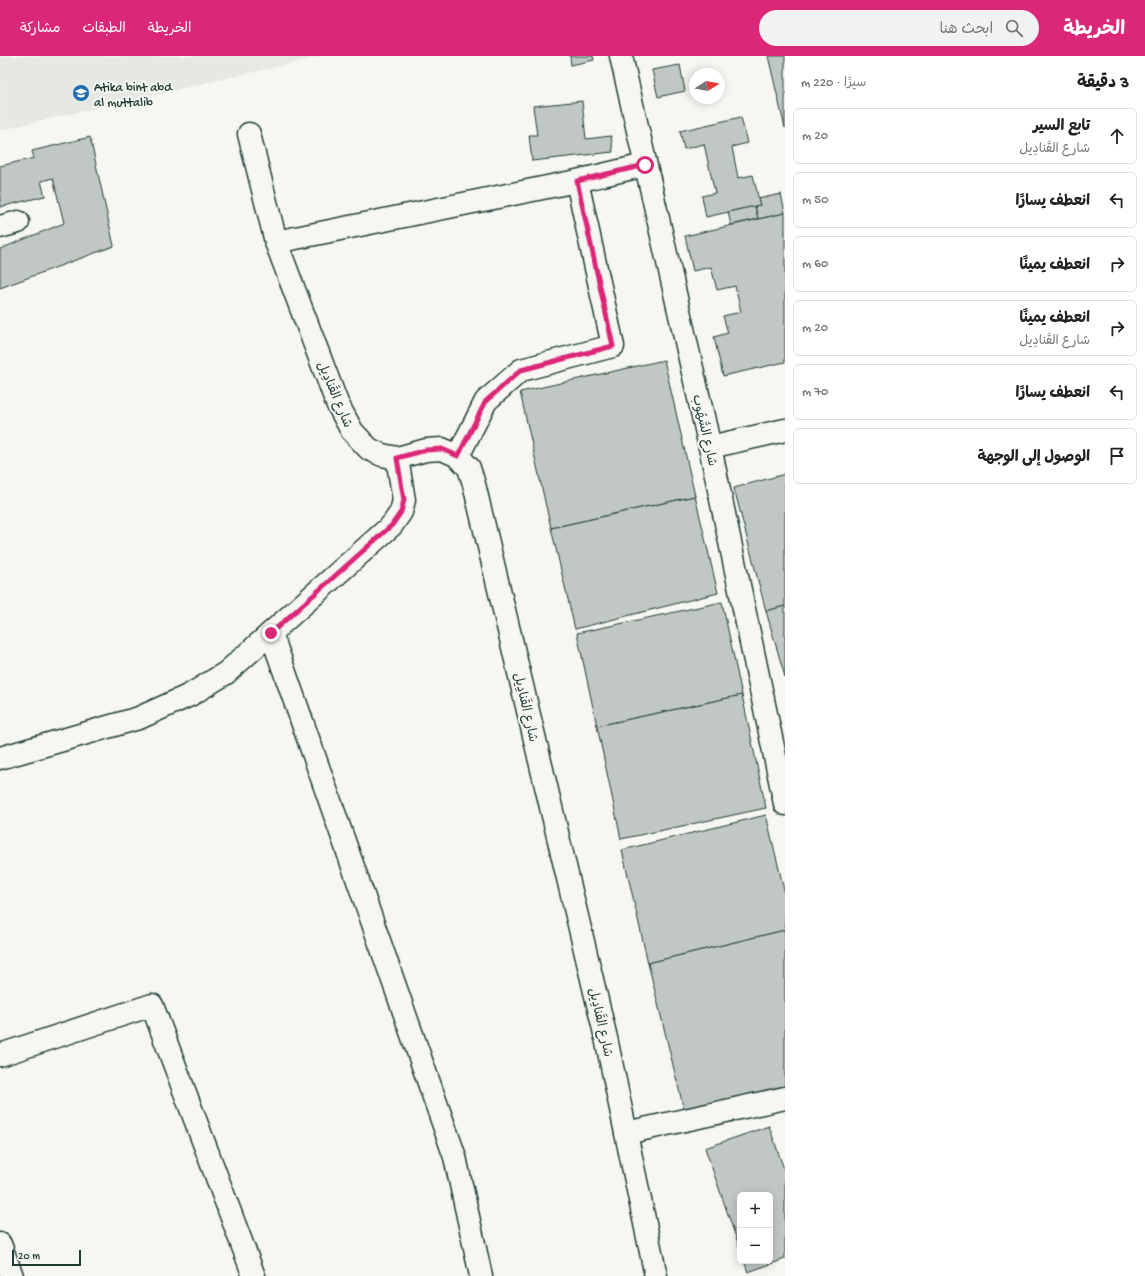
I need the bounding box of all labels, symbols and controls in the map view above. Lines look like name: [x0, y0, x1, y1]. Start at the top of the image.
search box: [759, 10, 1039, 46]
icon: search: [1003, 17, 1025, 39]
text: الخريطة: [1063, 19, 1125, 42]
text: مشاركة: [20, 21, 60, 38]
text: الطبقات: [82, 21, 126, 38]
text: الخريطة: [148, 21, 191, 38]
text: ابحث هنا: [939, 21, 993, 39]
north arrow: [689, 68, 725, 104]
text: 3 دقيقة: [1077, 74, 1129, 94]
text: سيرًا · 220 m: [801, 76, 866, 91]
place label: Atika bint abd al muttalib: [94, 81, 173, 111]
school or university icon: Atika bint abd al muttalib: [71, 83, 91, 103]
text: تابع السير: [1033, 118, 1090, 136]
icon: ahead: [1106, 125, 1128, 147]
text: 20 m: [802, 129, 828, 144]
text: شارع القَنادِيل: [1019, 142, 1090, 157]
route start: [636, 156, 654, 174]
icon: left: [1106, 189, 1128, 211]
text: 50 m: [802, 193, 829, 208]
text: انعطف يسارًا: [1016, 193, 1090, 211]
icon: right: [1106, 253, 1128, 275]
text: 60 m: [802, 257, 828, 272]
text: انعطف يمينًا: [1019, 257, 1090, 275]
text: انعطف يمينًا: [1019, 310, 1090, 328]
icon: right: [1106, 317, 1128, 339]
text: 20 m: [802, 321, 828, 336]
text: شارع القَنادِيل: [1019, 334, 1090, 349]
street label: شارع القَنادِيل: [313, 359, 356, 430]
icon: left: [1106, 381, 1128, 403]
text: 70 m: [802, 385, 828, 400]
text: انعطف يسارًا: [1016, 385, 1090, 403]
street label: شارع السُّهُوب: [688, 393, 721, 468]
icon: arrive: [1106, 445, 1128, 467]
text: الوصول إلى الوجهة: [977, 449, 1090, 467]
route end: [262, 624, 280, 642]
street label: شارع القَنادِيل: [509, 671, 542, 744]
street label: شارع القَنادِيل: [584, 986, 617, 1059]
map controls: [737, 1192, 773, 1264]
button: +: [737, 1192, 773, 1228]
button: −: [737, 1228, 773, 1264]
scale bar: [12, 1248, 81, 1267]
text: 20 m: [18, 1251, 40, 1263]

